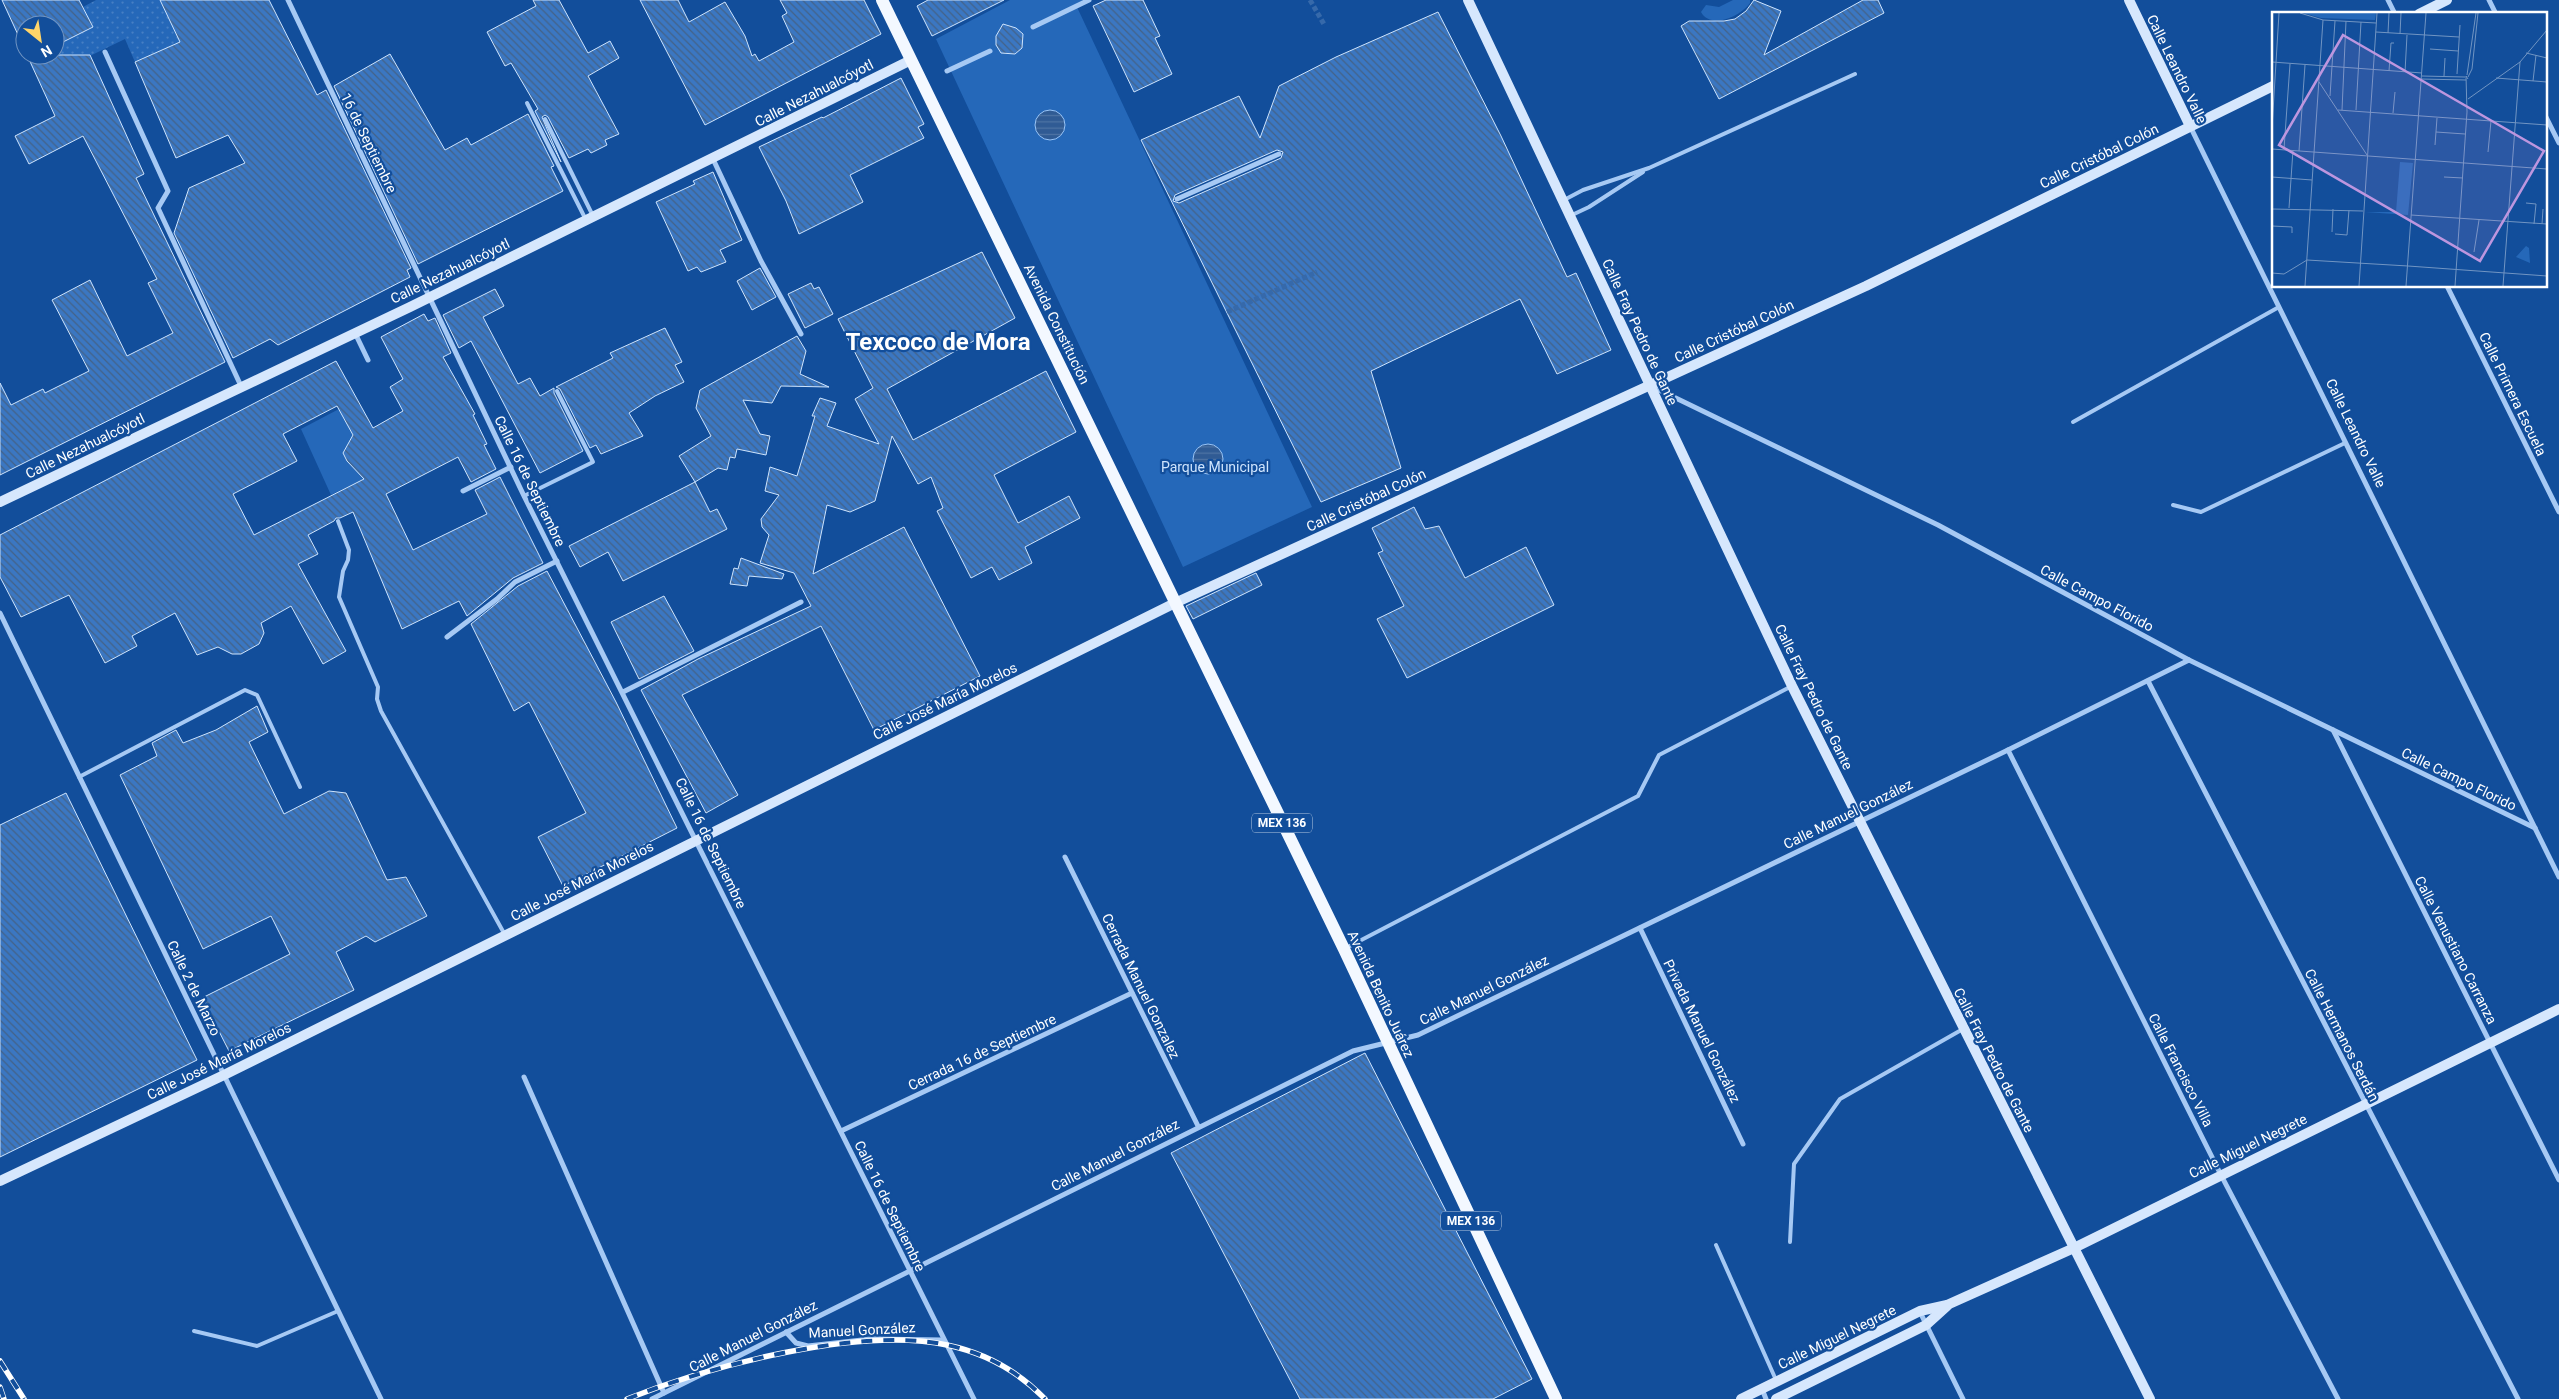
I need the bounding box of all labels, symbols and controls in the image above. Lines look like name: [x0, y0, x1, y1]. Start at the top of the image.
street label: Calle Leandro Valle: [2144, 12, 2210, 126]
inset map: [2272, 12, 2546, 288]
north arrow: [15, 15, 65, 65]
text: N: [38, 42, 55, 61]
street label: Calle Nezahualcóyotl: [752, 56, 876, 130]
street label: 16 de Septiembre: [338, 90, 400, 196]
street label: Calle Cristóbal Colón: [2037, 120, 2161, 192]
street label: Calle Nezahualcóyotl: [388, 235, 512, 307]
street label: Calle Fray Pedro de Gante: [1599, 256, 1681, 408]
street label: Avenida Constitución: [1021, 261, 1093, 387]
street label: Calle Cristóbal Colón: [1672, 296, 1796, 366]
district label: Texcoco de Mora: [845, 328, 1031, 356]
street label: Calle Primera Escuela: [2476, 330, 2550, 458]
street label: Calle Leandro Valle: [2323, 376, 2389, 490]
street label: Calle Nezahualcóyotl: [23, 410, 147, 482]
street label: Calle 16 de Septiembre: [491, 413, 569, 549]
park label: Parque Municipal: [1161, 459, 1269, 475]
street label: Calle Cristóbal Colón: [1304, 465, 1428, 535]
street label: Calle Campo Florido: [2038, 561, 2156, 635]
street label: Calle Fray Pedro de Gante: [1772, 622, 1856, 772]
street label: Calle José María Morelos: [870, 659, 1020, 743]
street label: Calle Campo Florido: [2399, 744, 2519, 814]
street label: Calle 16 de Septiembre: [672, 775, 750, 911]
street label: Calle Manuel González: [1781, 776, 1915, 852]
road number: MEX 136: [1252, 814, 1312, 832]
street label: Calle José María Morelos: [508, 838, 656, 924]
street label: Calle Venustiano Carranza: [2412, 873, 2500, 1027]
street label: Cerrada Manuel Gonzalez: [1099, 911, 1183, 1061]
street label: Avenida Benito Juárez: [1345, 928, 1417, 1060]
street label: Calle 2 de Marzo: [164, 938, 224, 1038]
street label: Calle Manuel González: [1417, 952, 1551, 1028]
street label: Privada Manuel González: [1660, 957, 1744, 1105]
street label: Calle Hermanos Serdán: [2302, 966, 2382, 1104]
street label: Calle Fray Pedro de Gante: [1951, 985, 2037, 1135]
street label: Cerrada 16 de Septiembre: [905, 1011, 1059, 1093]
street label: Calle Francisco Villa: [2145, 1011, 2217, 1129]
street label: Calle José María Morelos: [144, 1019, 294, 1103]
street label: Calle Miguel Negrete: [2186, 1110, 2310, 1182]
street label: Calle Manuel González: [1048, 1116, 1182, 1194]
street label: Calle 16 de Septiembre: [851, 1138, 929, 1274]
road number: MEX 136: [1441, 1212, 1501, 1230]
street label: Calle Manuel González: [686, 1297, 820, 1375]
street label: Calle Miguel Negrete: [1775, 1301, 1899, 1373]
street label: Manuel González: [808, 1319, 916, 1341]

